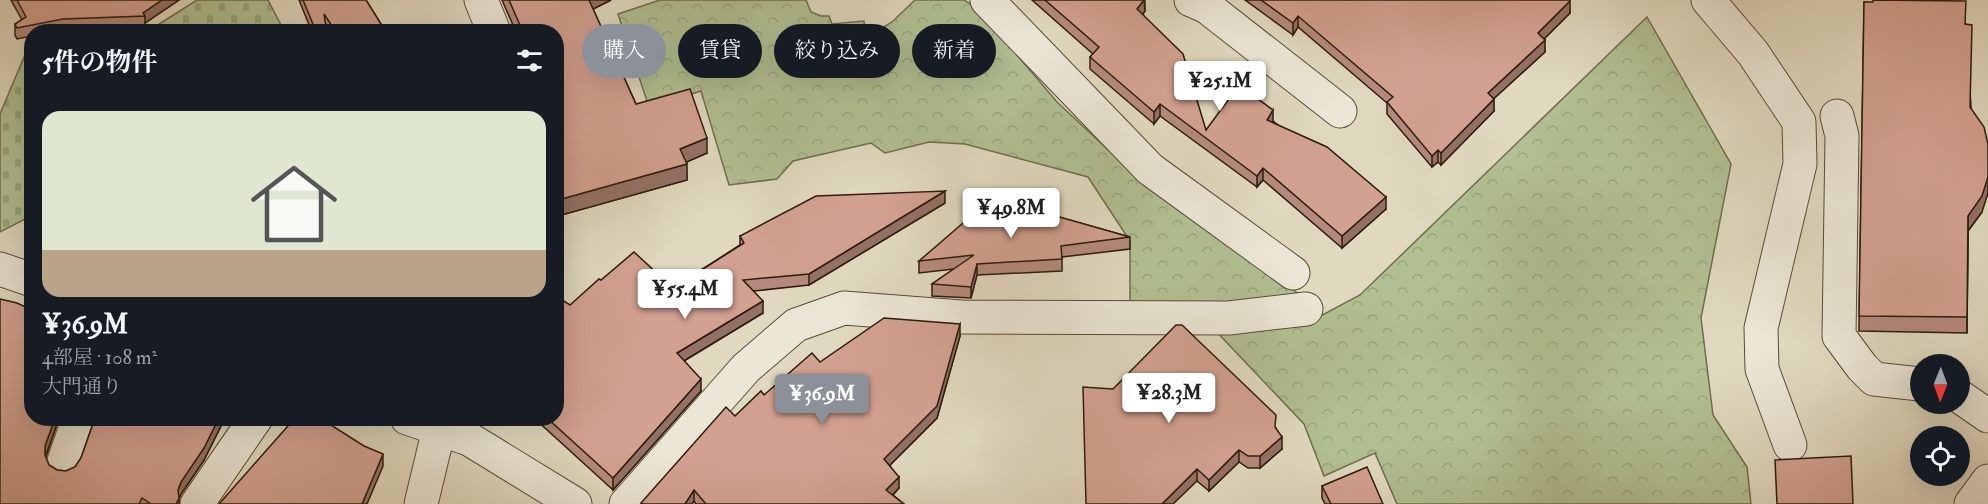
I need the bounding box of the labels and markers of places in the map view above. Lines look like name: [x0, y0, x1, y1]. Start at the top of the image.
pin: ¥25.1M: [1171, 61, 1269, 112]
pin: ¥49.8M: [962, 188, 1060, 239]
pin: ¥55.4M: [636, 269, 734, 320]
pin: ¥28.3M: [1120, 373, 1218, 424]
pin: ¥36.9M: [773, 374, 871, 425]

